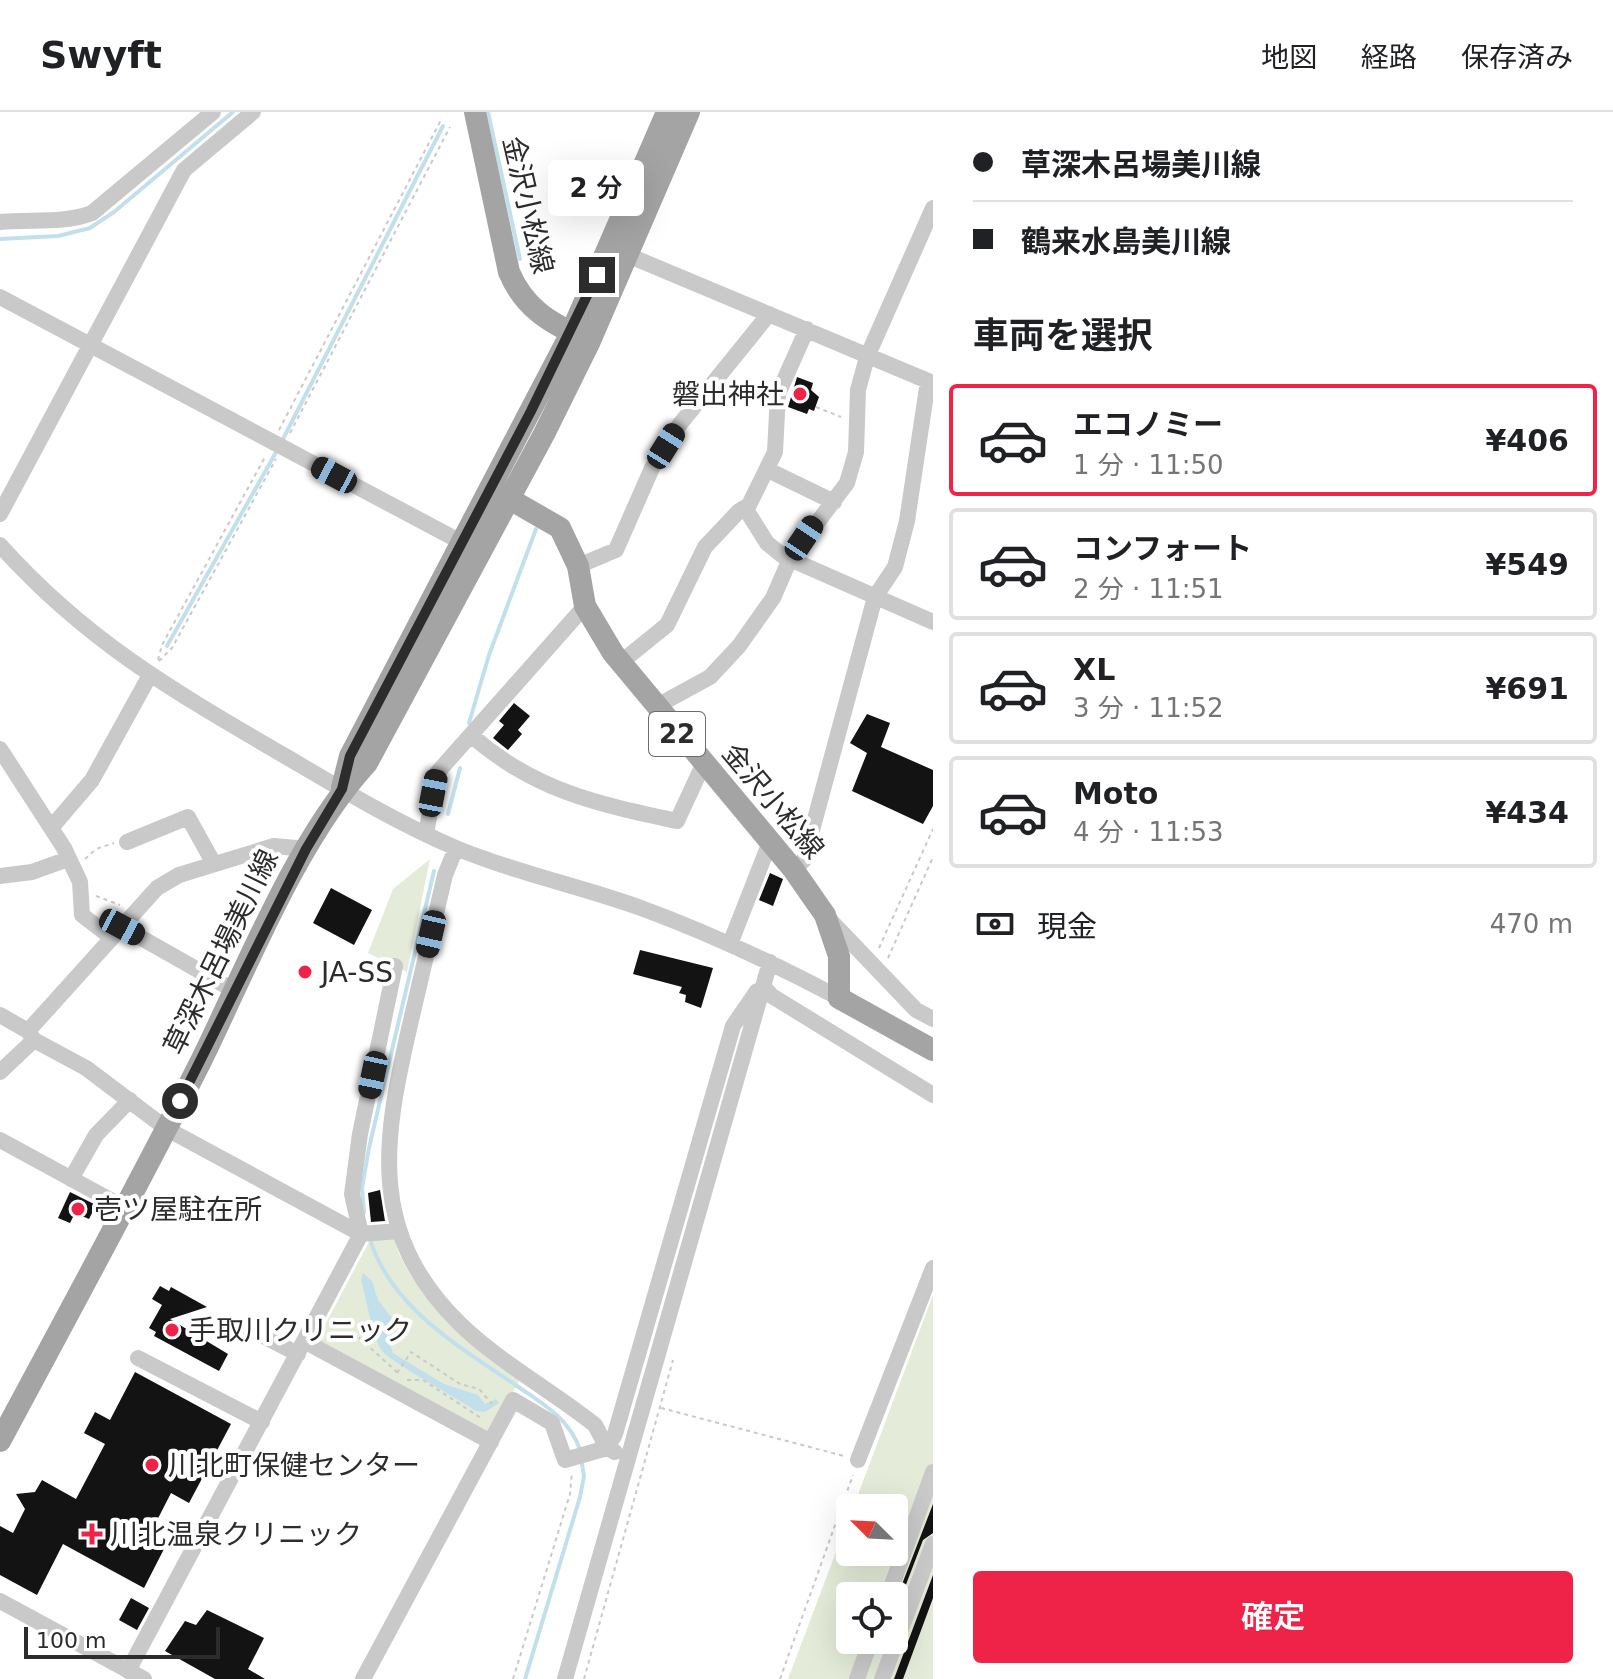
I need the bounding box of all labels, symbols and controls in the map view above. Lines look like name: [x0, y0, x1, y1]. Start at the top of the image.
text: Swyft: [40, 33, 162, 77]
text: 地図: [1261, 41, 1317, 74]
text: 経路: [1361, 41, 1417, 74]
text: 保存済み: [1461, 41, 1573, 74]
street label: 金沢小松線: [496, 133, 560, 277]
text: 草深木呂場美川線: [1021, 147, 1261, 182]
callout: 2 分: [549, 159, 645, 215]
text: 2 分: [569, 173, 623, 203]
text: 鶴来水島美川線: [1021, 224, 1231, 259]
route end: [579, 257, 615, 293]
text: 車両を選択: [973, 315, 1153, 356]
place label: 磐出神社: [672, 378, 784, 411]
marker: 磐出神社: [791, 385, 809, 403]
icon: car: [977, 404, 1049, 476]
text: エコノミー: [1073, 407, 1223, 442]
car: [643, 419, 689, 473]
text: ¥406: [1486, 423, 1569, 458]
text: 1 分 · 11:50: [1073, 450, 1224, 480]
car: [307, 453, 361, 497]
car: [781, 511, 827, 565]
icon: car: [977, 528, 1049, 600]
text: コンフォート: [1073, 531, 1252, 566]
text: ¥549: [1486, 547, 1569, 582]
text: 2 分 · 11:51: [1073, 574, 1224, 604]
icon: car: [977, 652, 1049, 724]
text: XL: [1073, 652, 1115, 687]
text: ¥691: [1486, 671, 1569, 706]
text: 3 分 · 11:52: [1073, 693, 1224, 723]
road number: 22: [649, 712, 705, 756]
street label: 金沢小松線: [715, 737, 831, 865]
car: [417, 767, 449, 819]
icon: car: [977, 776, 1049, 848]
text: Moto: [1073, 776, 1158, 811]
text: ¥434: [1486, 795, 1569, 830]
text: 4 分 · 11:53: [1073, 817, 1224, 847]
street label: 草深木呂場美川線: [157, 844, 285, 1060]
icon: cash: [973, 902, 1017, 946]
car: [95, 905, 149, 949]
car: [414, 908, 448, 960]
text: 現金: [1037, 909, 1097, 944]
text: 470 m: [1490, 909, 1573, 939]
place label: JA-SS: [319, 956, 393, 989]
marker: JA-SS: [296, 963, 314, 981]
car: [356, 1049, 390, 1101]
route start: [162, 1083, 198, 1119]
place label: 壱ツ屋駐在所: [94, 1193, 262, 1226]
marker: 壱ツ屋駐在所: [69, 1200, 87, 1218]
place label: 手取川クリニック: [188, 1314, 412, 1347]
marker: 手取川クリニック: [163, 1321, 181, 1339]
place label: 川北町保健センター: [168, 1449, 420, 1482]
marker: 川北町保健センター: [143, 1456, 161, 1474]
north arrow: [836, 1494, 908, 1566]
map controls: [836, 1494, 908, 1654]
place label: 川北温泉クリニック: [110, 1518, 362, 1551]
marker: 川北温泉クリニック: [81, 1523, 103, 1545]
button: 確定: [973, 1571, 1573, 1663]
button: locate: [836, 1582, 908, 1654]
scale bar: [24, 1623, 220, 1659]
text: 100 m: [36, 1628, 106, 1653]

